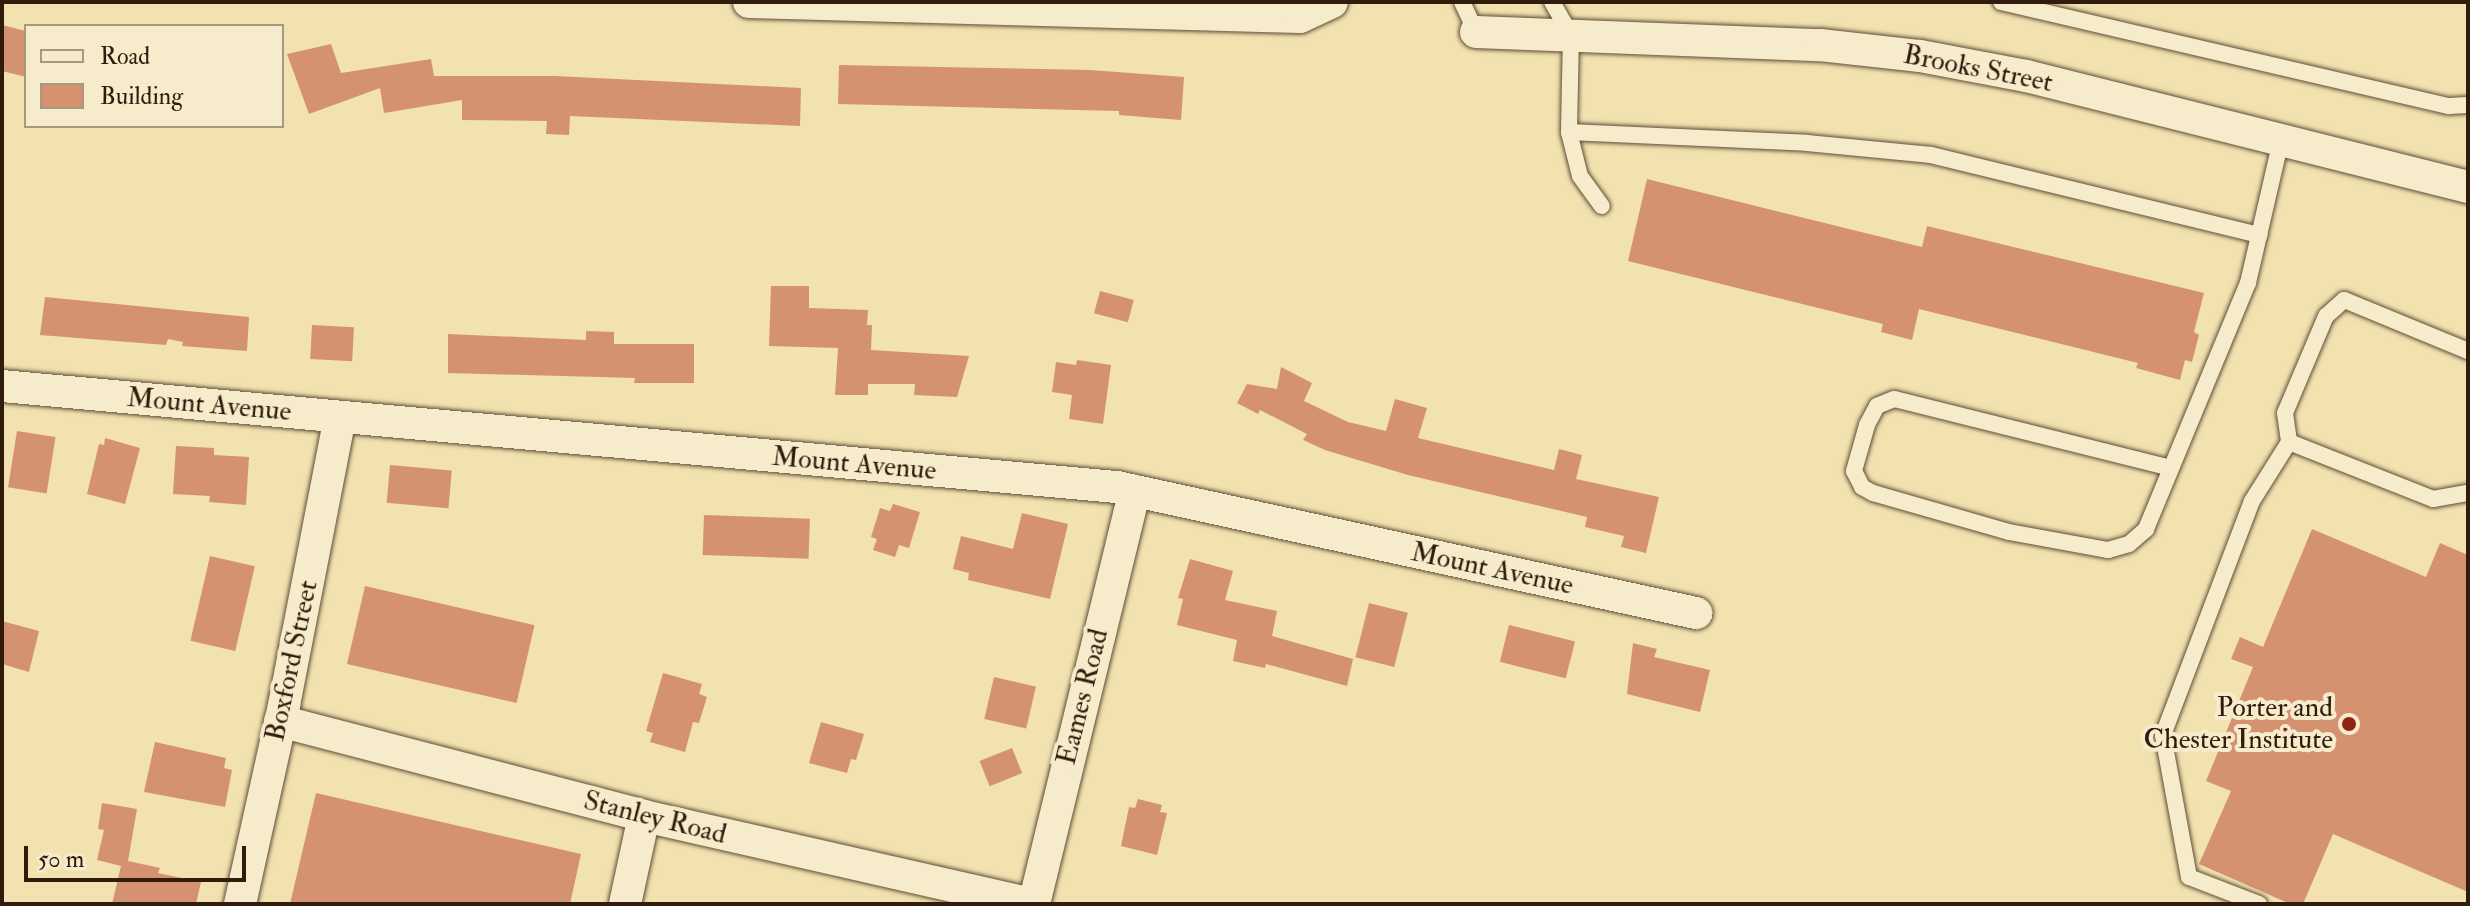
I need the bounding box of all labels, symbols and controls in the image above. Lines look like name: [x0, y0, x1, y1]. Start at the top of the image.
legend: [24, 24, 284, 128]
street label: Brooks Street: [1900, 38, 2056, 100]
text: Road: [100, 41, 150, 72]
text: Building: [100, 81, 183, 112]
street label: Mount Avenue: [125, 381, 293, 429]
street label: Mount Avenue: [770, 440, 938, 488]
street label: Mount Avenue: [1408, 535, 1576, 603]
street label: Boxford Street: [259, 577, 325, 745]
street label: Eames Road: [1050, 625, 1116, 769]
place label: Porter and Chester Institute: [2143, 691, 2333, 757]
marker: Porter and Chester Institute: [2340, 715, 2358, 733]
street label: Stanley Road: [580, 784, 730, 852]
scale bar: [28, 830, 250, 880]
text: 50 m: [38, 844, 84, 875]

